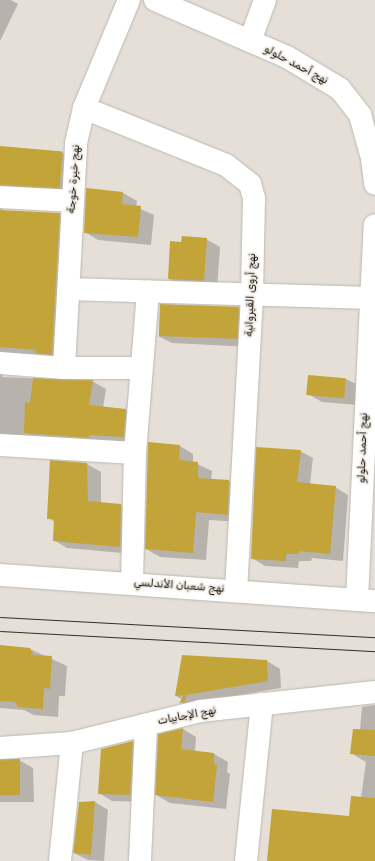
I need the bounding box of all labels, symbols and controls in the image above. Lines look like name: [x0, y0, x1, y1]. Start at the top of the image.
street label: نهج أحمد حلولو: [262, 43, 330, 87]
street label: نهج خيرة خوجة: [65, 144, 83, 214]
street label: نهج أروى القيروانية: [243, 253, 259, 337]
street label: نهج أحمد حلولو: [355, 412, 371, 484]
street label: نهج شعبان الأندلسي: [133, 576, 225, 596]
street label: نهج الإجابيات: [157, 704, 217, 728]

